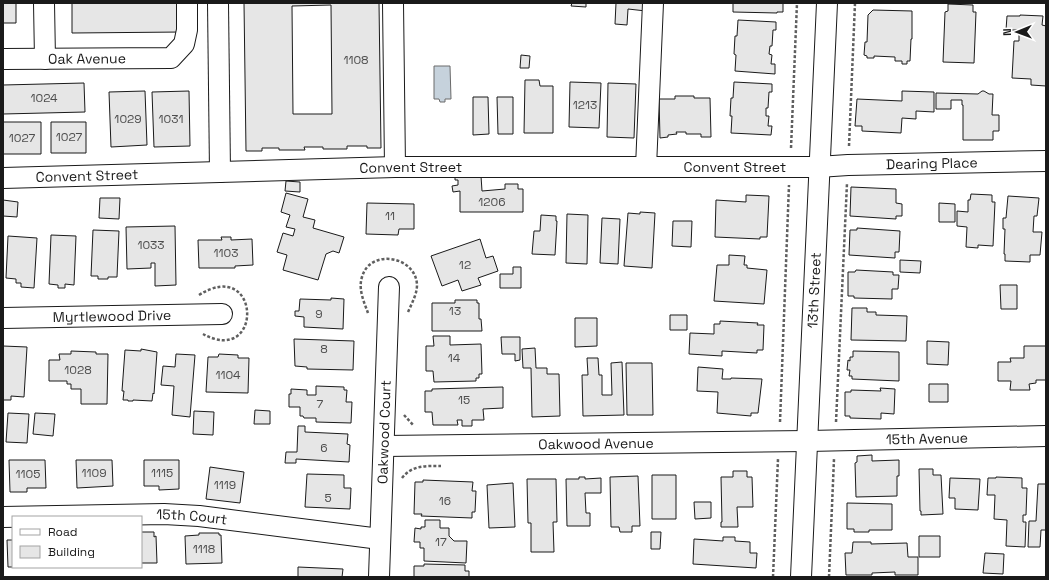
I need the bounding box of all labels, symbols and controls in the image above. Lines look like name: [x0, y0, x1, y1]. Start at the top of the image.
north arrow: [997, 12, 1037, 52]
text: N: [1000, 28, 1014, 36]
street label: Oak Avenue: [48, 49, 126, 68]
house number: 1108: [343, 52, 369, 68]
house number: 1024: [30, 90, 58, 106]
house number: 1213: [573, 97, 597, 113]
house number: 1029: [114, 111, 142, 127]
house number: 1031: [159, 111, 183, 127]
house number: 1027: [56, 129, 83, 145]
house number: 1027: [9, 130, 36, 146]
street label: Dearing Place: [886, 153, 978, 173]
street label: Convent Street: [359, 158, 462, 177]
street label: Convent Street: [683, 158, 786, 176]
street label: Convent Street: [35, 165, 139, 186]
house number: 1206: [478, 194, 506, 210]
house number: 11: [385, 208, 395, 224]
house number: 1033: [137, 237, 165, 253]
house number: 1103: [214, 245, 238, 261]
street label: 13th Street: [803, 252, 825, 329]
house number: 12: [459, 257, 471, 273]
house number: 13: [449, 303, 461, 319]
street label: Myrtlewood Drive: [53, 306, 171, 326]
house number: 9: [315, 306, 323, 322]
house number: 8: [320, 341, 328, 357]
house number: 14: [448, 350, 461, 366]
house number: 1028: [64, 362, 92, 378]
house number: 1104: [215, 367, 241, 383]
street label: Oakwood Court: [373, 380, 395, 484]
house number: 15: [458, 392, 470, 408]
house number: 7: [317, 396, 324, 412]
street label: 15th Avenue: [886, 429, 968, 448]
street label: Oakwood Avenue: [538, 434, 654, 453]
house number: 6: [320, 440, 328, 456]
house number: 1109: [81, 465, 107, 481]
house number: 1115: [151, 465, 173, 481]
house number: 1105: [16, 466, 40, 482]
house number: 1119: [214, 477, 236, 493]
house number: 5: [324, 490, 332, 506]
house number: 16: [439, 493, 451, 509]
street label: 15th Court: [156, 505, 228, 529]
legend: [12, 516, 142, 568]
text: Road: [48, 524, 77, 540]
house number: 17: [435, 534, 447, 550]
house number: 1118: [193, 541, 215, 557]
text: Building: [48, 544, 95, 560]

